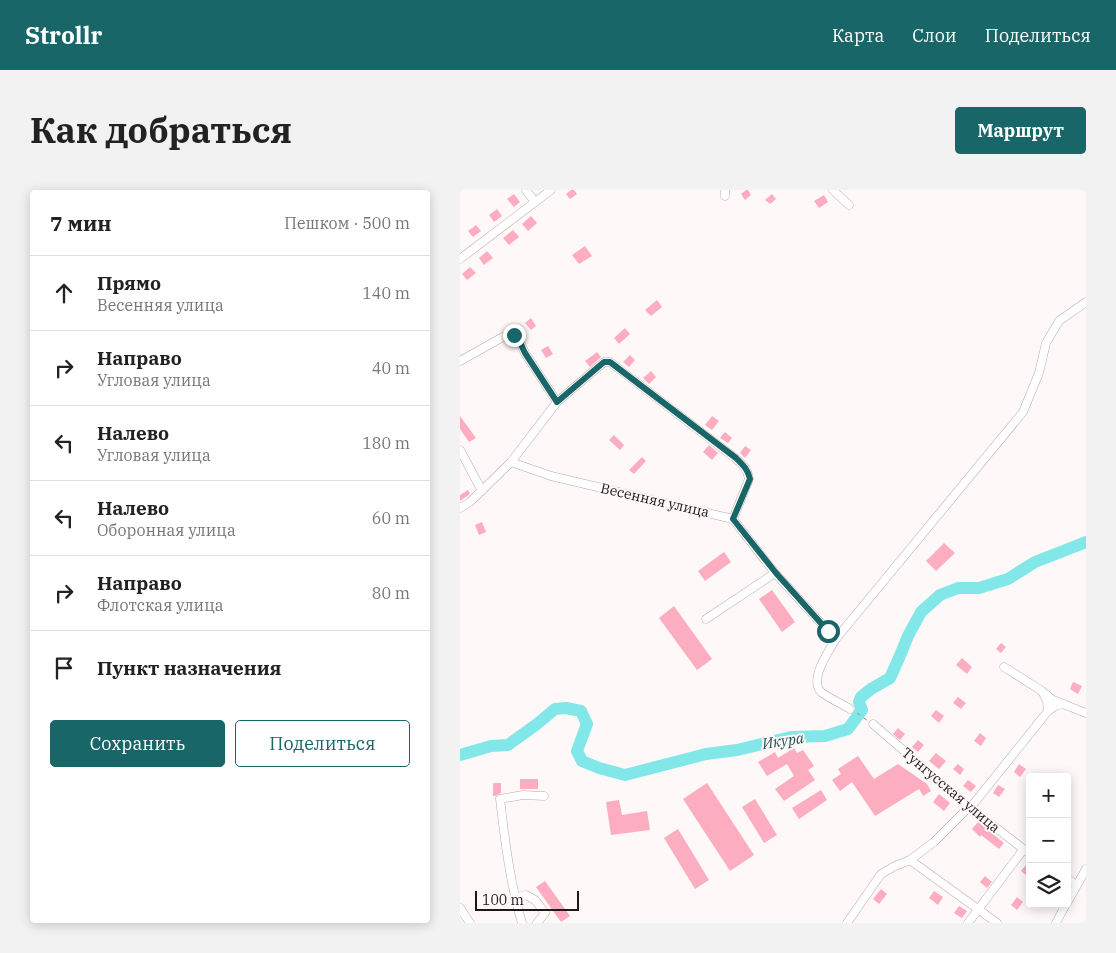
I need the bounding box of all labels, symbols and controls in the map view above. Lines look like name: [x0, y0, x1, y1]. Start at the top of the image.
text: Strollr: [25, 19, 102, 51]
text: Карта: [832, 24, 884, 47]
text: Слои: [912, 24, 957, 47]
text: Поделиться: [985, 24, 1091, 47]
text: Как добраться: [30, 107, 292, 153]
button: Маршрут: [955, 107, 1086, 154]
text: 7 мин: [50, 209, 112, 237]
text: Пешком · 500 m: [284, 213, 410, 233]
text: Прямо: [97, 271, 161, 295]
icon: ahead: [50, 279, 78, 307]
text: 140 m: [362, 283, 410, 303]
text: Весенняя улица: [97, 295, 224, 315]
route end: [503, 324, 526, 347]
text: Направо: [97, 346, 182, 370]
icon: right: [50, 354, 78, 382]
text: 40 m: [372, 358, 410, 378]
text: Угловая улица: [97, 370, 211, 390]
text: Налево: [97, 421, 169, 445]
icon: left: [50, 429, 78, 457]
text: 180 m: [362, 433, 410, 453]
text: Угловая улица: [97, 445, 211, 465]
street label: Весенняя улица: [599, 479, 711, 521]
text: Налево: [97, 496, 169, 520]
icon: left: [50, 504, 78, 532]
text: 60 m: [372, 508, 410, 528]
text: Оборонная улица: [97, 520, 236, 540]
text: Направо: [97, 571, 182, 595]
icon: right: [50, 579, 78, 607]
text: 80 m: [372, 583, 410, 603]
text: Флотская улица: [97, 595, 223, 615]
route start: [817, 620, 840, 643]
icon: arrive: [50, 654, 78, 682]
text: Пункт назначения: [97, 656, 281, 680]
button: Сохранить: [50, 720, 225, 767]
button: Поделиться: [235, 720, 410, 767]
water label: Икура: [760, 728, 806, 753]
street label: Тунгусская улица: [898, 744, 1004, 837]
map controls: [1026, 773, 1071, 908]
button: +: [1026, 773, 1071, 818]
button: −: [1026, 818, 1071, 863]
button: layers: [1026, 863, 1071, 908]
scale bar: [475, 888, 579, 911]
text: 100 m: [482, 891, 524, 909]

